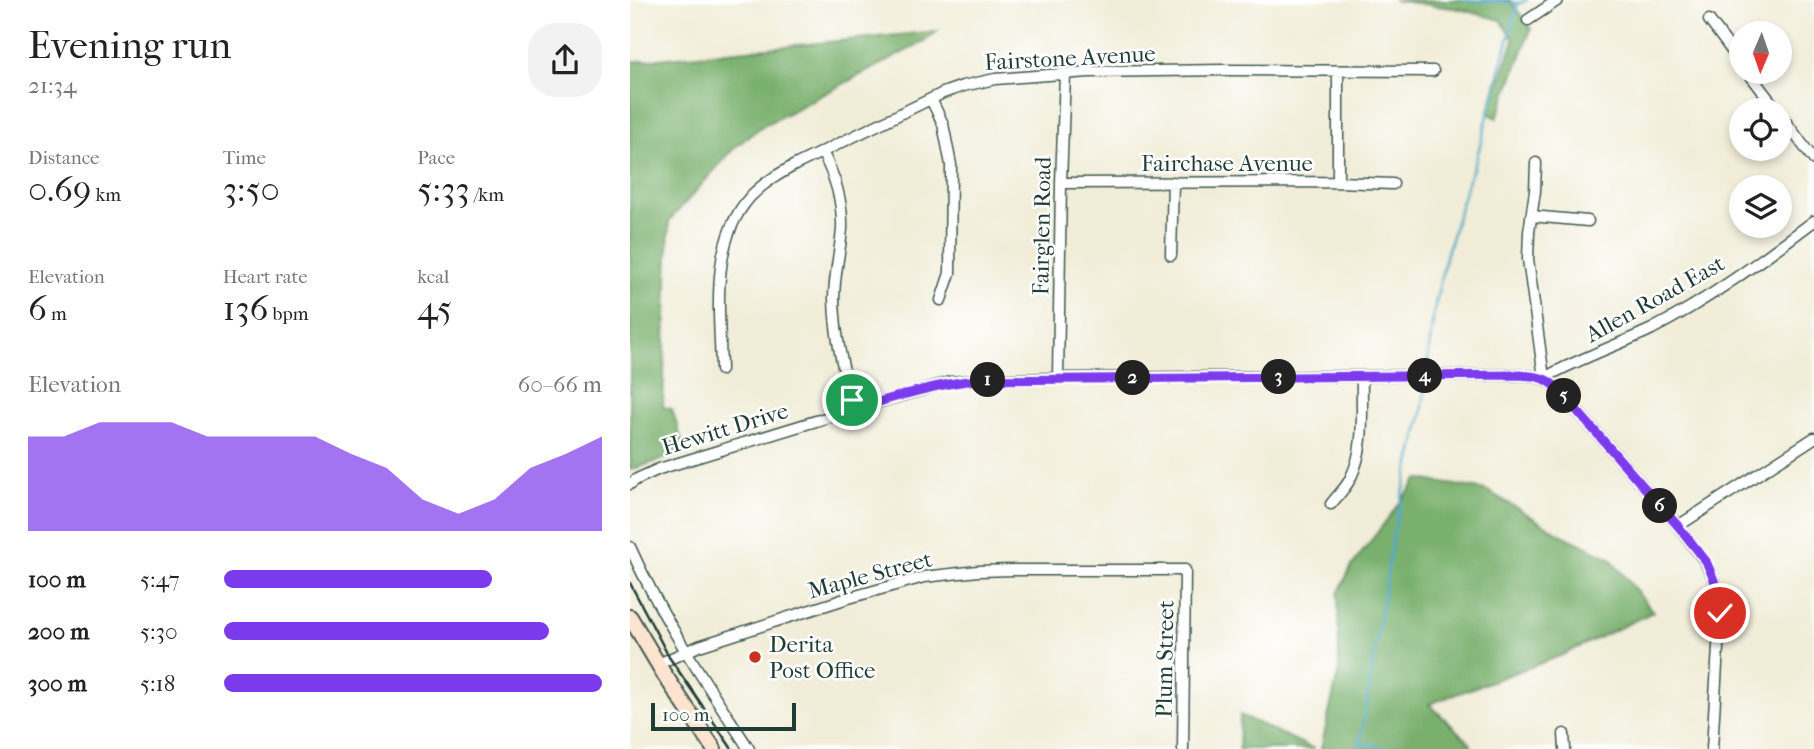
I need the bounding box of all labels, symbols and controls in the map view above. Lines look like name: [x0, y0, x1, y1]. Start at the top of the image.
north arrow: [1729, 21, 1792, 84]
map controls: [1729, 21, 1792, 238]
text: Evening run: [28, 23, 231, 68]
button: share: [528, 23, 602, 97]
street label: Fairstone Avenue: [984, 40, 1156, 76]
text: 21:34: [28, 72, 77, 99]
button: locate: [1729, 98, 1792, 161]
text: Distance: [28, 147, 99, 169]
text: Time: [223, 147, 266, 169]
text: Pace: [417, 147, 455, 169]
street label: Fairchase Avenue: [1141, 150, 1313, 177]
street label: Fairglen Road: [1027, 156, 1057, 296]
text: 0.69: [28, 169, 91, 210]
text: 3:50: [223, 169, 280, 210]
text: 5:33: [417, 169, 470, 210]
button: layers: [1729, 175, 1792, 238]
text: km: [91, 184, 121, 206]
text: /km: [470, 184, 504, 206]
street label: Allen Road East: [1580, 250, 1729, 349]
text: Elevation: [28, 266, 105, 288]
text: Heart rate: [223, 266, 308, 288]
text: kcal: [417, 266, 449, 288]
text: 6: [28, 288, 47, 329]
text: 136: [223, 288, 268, 329]
text: 45: [417, 288, 452, 329]
text: m: [47, 303, 67, 325]
text: bpm: [268, 303, 309, 325]
pin: 4: [1408, 358, 1442, 394]
pin: 2: [1116, 360, 1150, 396]
pin: 3: [1262, 360, 1296, 394]
pin: 1: [970, 362, 1006, 398]
text: 4: [1419, 364, 1430, 386]
text: 3: [1275, 365, 1282, 387]
text: 2: [1128, 366, 1137, 388]
text: 1: [984, 368, 991, 390]
pin: [822, 370, 882, 430]
text: Elevation: [28, 371, 121, 398]
text: 60–66 m: [518, 371, 602, 398]
pin: 5: [1546, 378, 1581, 414]
icon: arrive: [833, 381, 871, 419]
text: 5: [1559, 384, 1568, 406]
street label: Hewitt Drive: [659, 397, 791, 461]
pin: 6: [1642, 489, 1678, 524]
text: 6: [1654, 494, 1665, 516]
street label: Maple Street: [805, 546, 935, 604]
text: 100 m: [28, 566, 86, 593]
text: 5:47: [140, 566, 180, 593]
pin: [1690, 583, 1750, 643]
icon: check: [1701, 594, 1739, 632]
street label: Plum Street: [1150, 600, 1180, 718]
text: 200 m: [28, 618, 89, 645]
text: 5:30: [140, 618, 178, 645]
place label: Derita Post Office: [769, 631, 876, 684]
marker: Derita Post Office: [747, 649, 763, 665]
text: 300 m: [28, 670, 87, 697]
text: 5:18: [140, 670, 175, 697]
scale bar: [651, 700, 796, 732]
text: 100 m: [662, 704, 710, 726]

